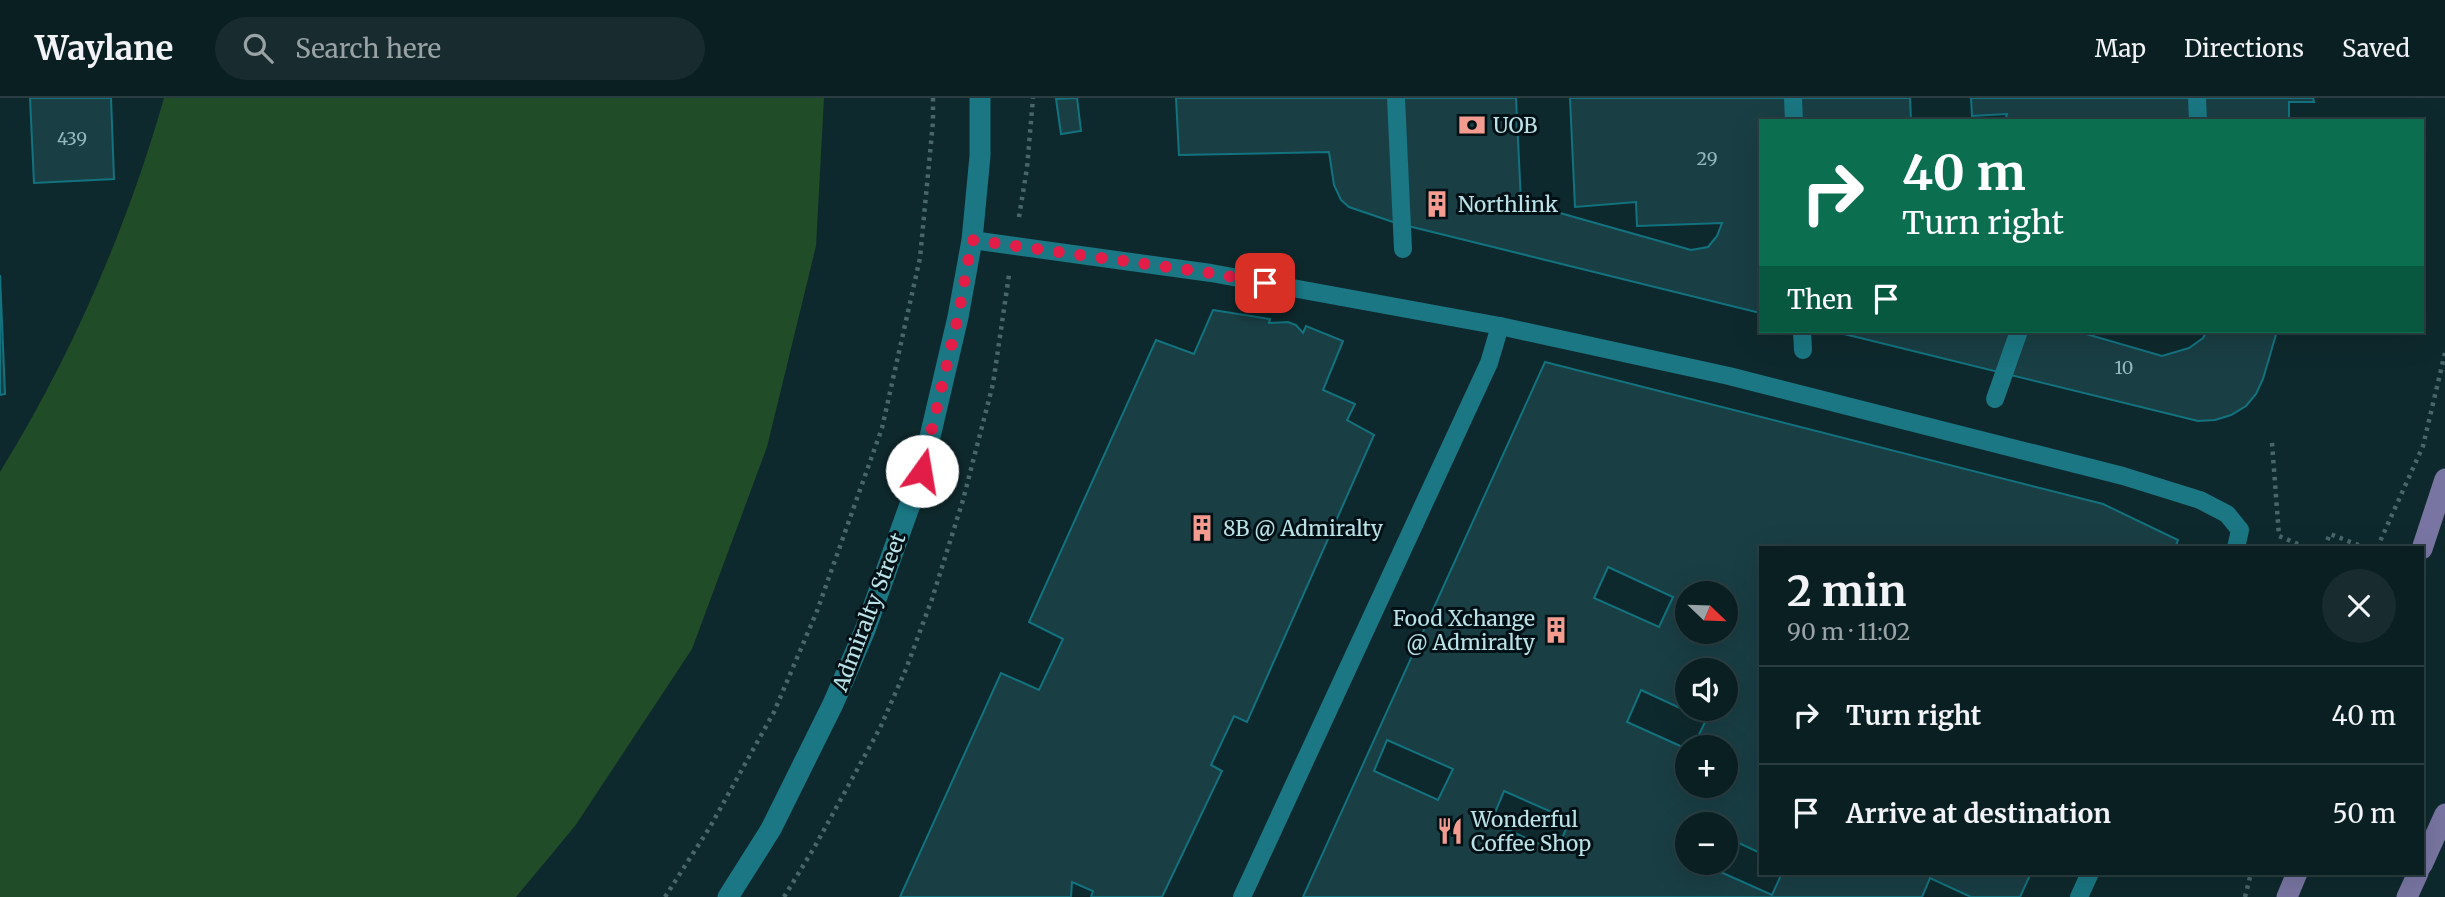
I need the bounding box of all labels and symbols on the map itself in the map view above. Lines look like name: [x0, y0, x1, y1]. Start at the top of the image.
bank icon: UOB: [1457, 110, 1487, 140]
place label: UOB: [1493, 112, 1537, 139]
house number: 439: [57, 127, 87, 150]
house number: 29: [1696, 147, 1718, 170]
building icon: Northlink: [1422, 189, 1452, 219]
place label: Northlink: [1458, 191, 1559, 218]
pin: [1235, 253, 1295, 313]
house number: 10: [2115, 356, 2133, 379]
position arrow: [885, 434, 959, 508]
building icon: 8B @ Admiralty: [1187, 513, 1217, 543]
place label: 8B @ Admiralty: [1223, 515, 1384, 542]
street label: Admiralty Street: [826, 529, 912, 696]
north arrow: [1675, 581, 1738, 644]
place label: Food Xchange @ Admiralty: [1393, 605, 1536, 656]
building icon: Food Xchange @ Admiralty: [1541, 615, 1571, 645]
place label: Wonderful Coffee Shop: [1470, 806, 1591, 857]
restaurant icon: Wonderful Coffee Shop: [1435, 816, 1465, 846]

